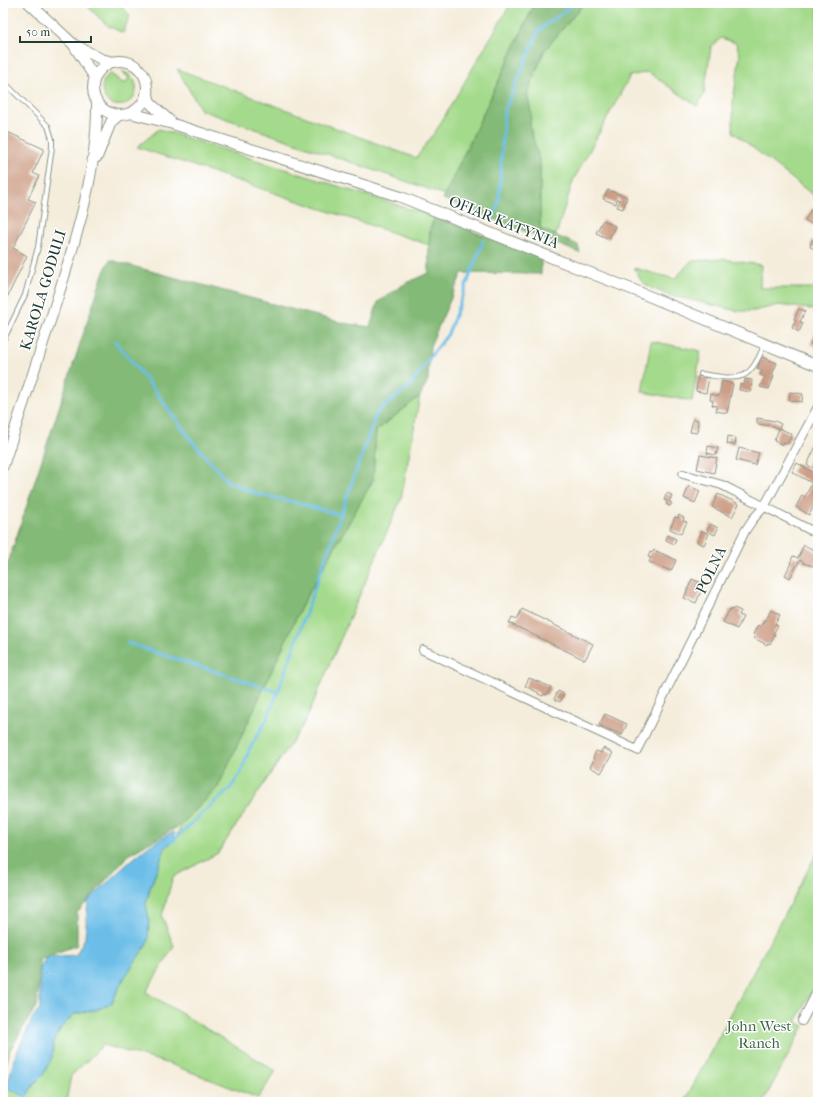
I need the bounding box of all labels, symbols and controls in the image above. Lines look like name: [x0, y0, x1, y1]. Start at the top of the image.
scale bar: [20, 18, 91, 44]
text: 50 m: [26, 25, 50, 39]
street label: OFIAR KATYNIA: [446, 192, 562, 252]
street label: KAROLA GODULI: [16, 227, 70, 352]
street label: POLNA: [692, 543, 730, 597]
park label: John West Ranch: [725, 1017, 792, 1052]

